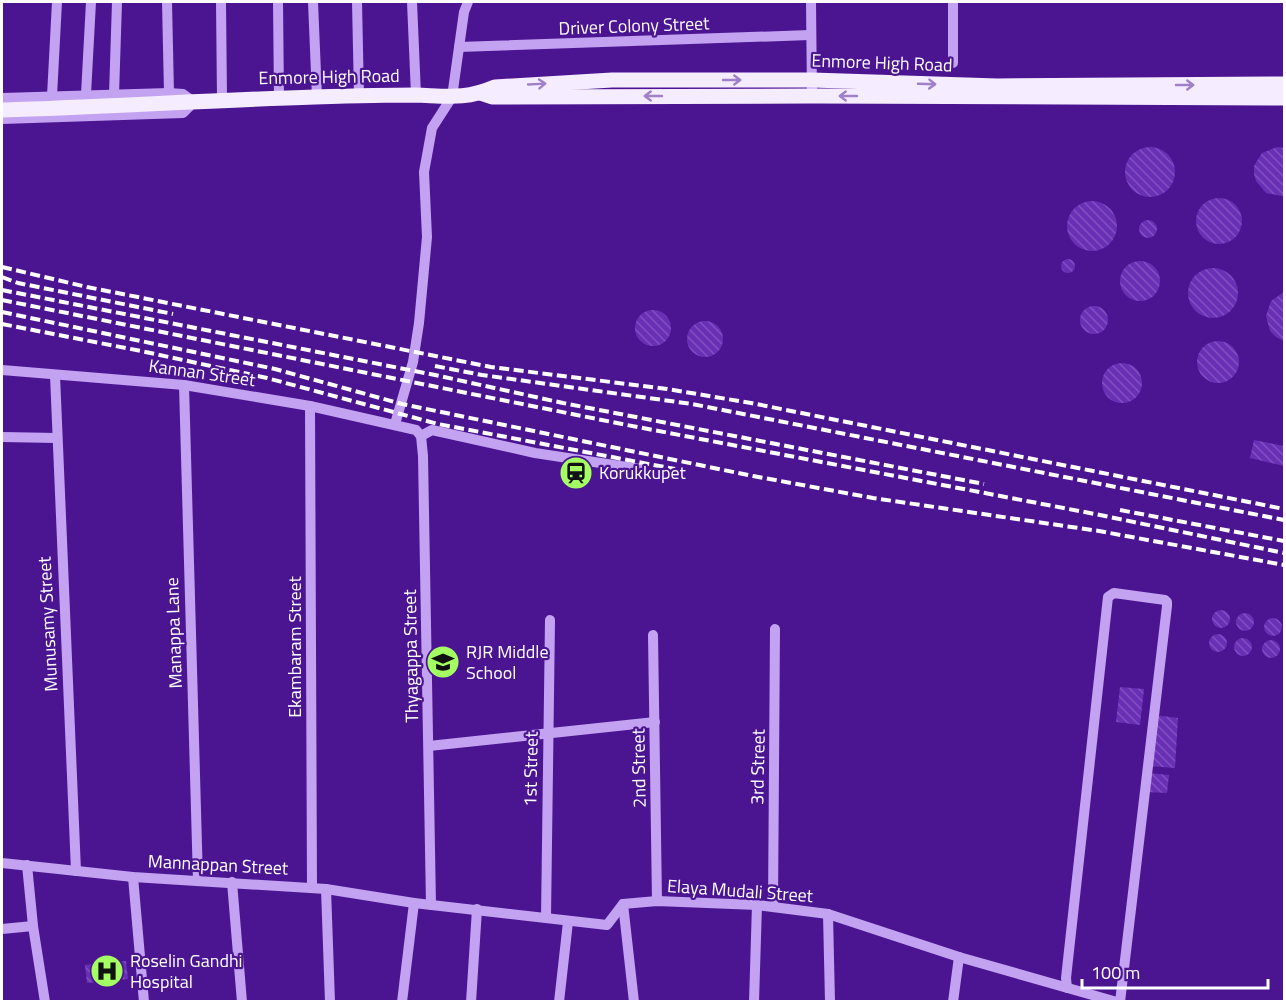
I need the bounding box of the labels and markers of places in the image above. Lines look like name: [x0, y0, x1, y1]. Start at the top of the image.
station icon: Korukkupet: [558, 455, 594, 491]
place label: Korukkupet: [599, 459, 687, 486]
place label: RJR Middle School: [466, 638, 549, 686]
school or university icon: RJR Middle School: [425, 644, 461, 680]
place label: Roselin Gandhi Hospital: [130, 947, 243, 995]
hospital icon: Roselin Gandhi Hospital: [89, 953, 125, 989]

